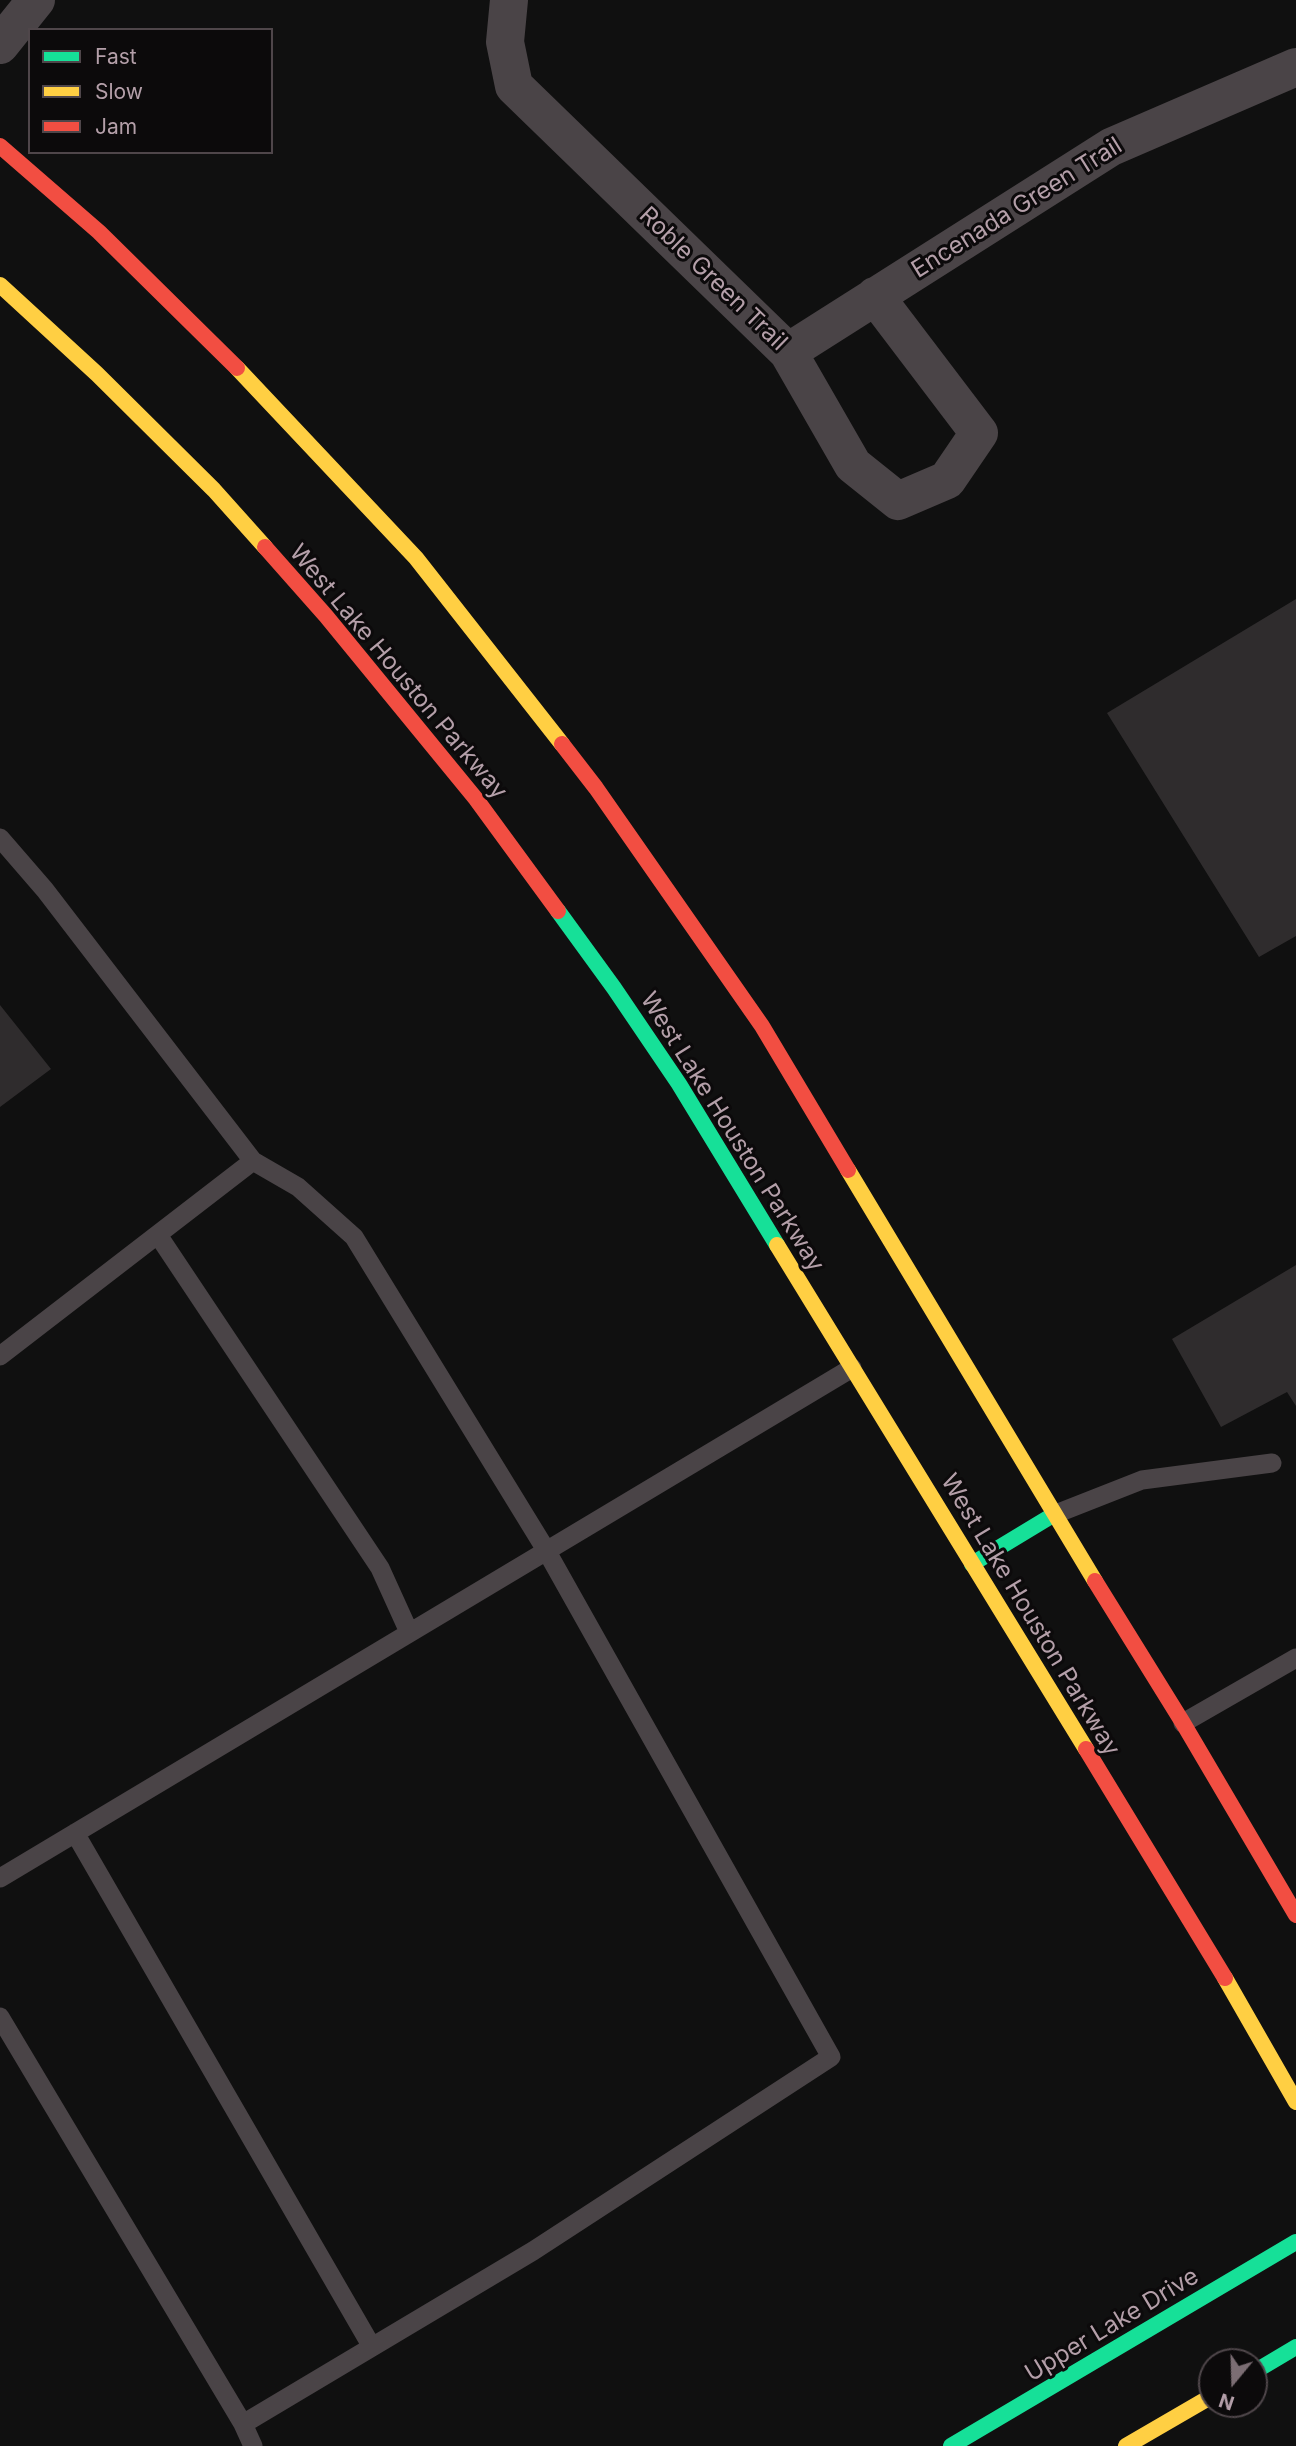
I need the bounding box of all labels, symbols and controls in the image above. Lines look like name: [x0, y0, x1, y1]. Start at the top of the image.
legend: [28, 28, 273, 154]
text: Fast: [95, 44, 137, 69]
text: Slow: [95, 79, 143, 104]
text: Jam: [95, 114, 137, 139]
street label: Encenada Green Trail: [906, 132, 1128, 284]
street label: Roble Green Trail: [633, 201, 793, 357]
street label: West Lake Houston Parkway: [283, 539, 513, 805]
street label: West Lake Houston Parkway: [634, 987, 830, 1277]
street label: West Lake Houston Parkway: [934, 1469, 1126, 1761]
street label: Upper Lake Drive: [1020, 2262, 1204, 2388]
north arrow: [1198, 2348, 1268, 2418]
text: N: [1216, 2388, 1237, 2415]

